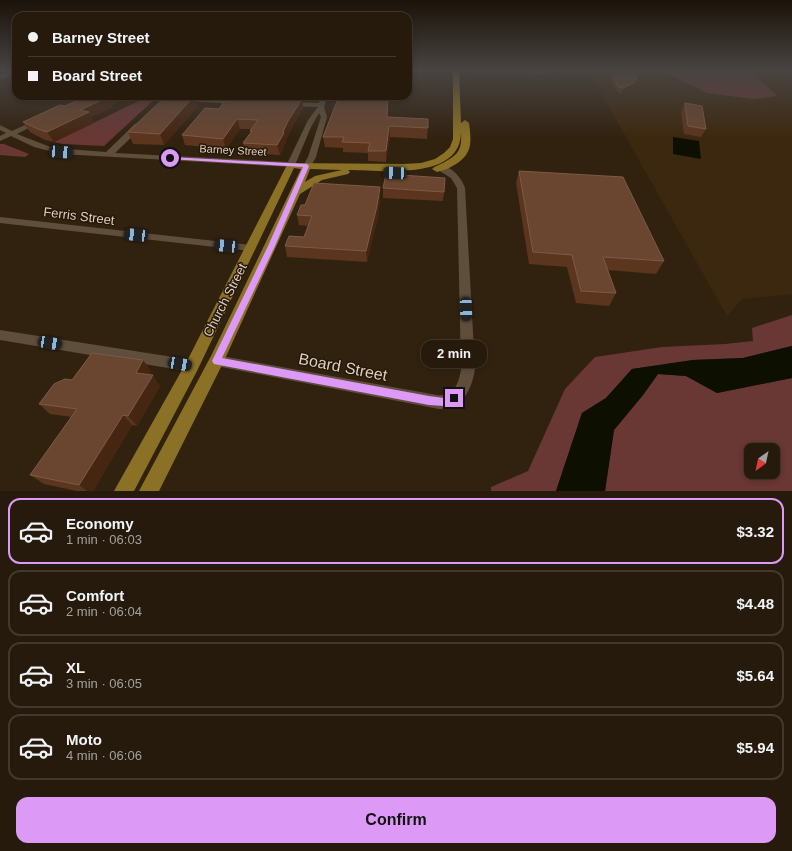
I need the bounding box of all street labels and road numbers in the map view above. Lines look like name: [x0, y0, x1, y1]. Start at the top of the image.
street label: Barney Street: [199, 142, 267, 158]
street label: Ferris Street: [43, 204, 116, 228]
street label: Church Street: [200, 261, 250, 339]
street label: Board Street: [297, 350, 389, 384]

